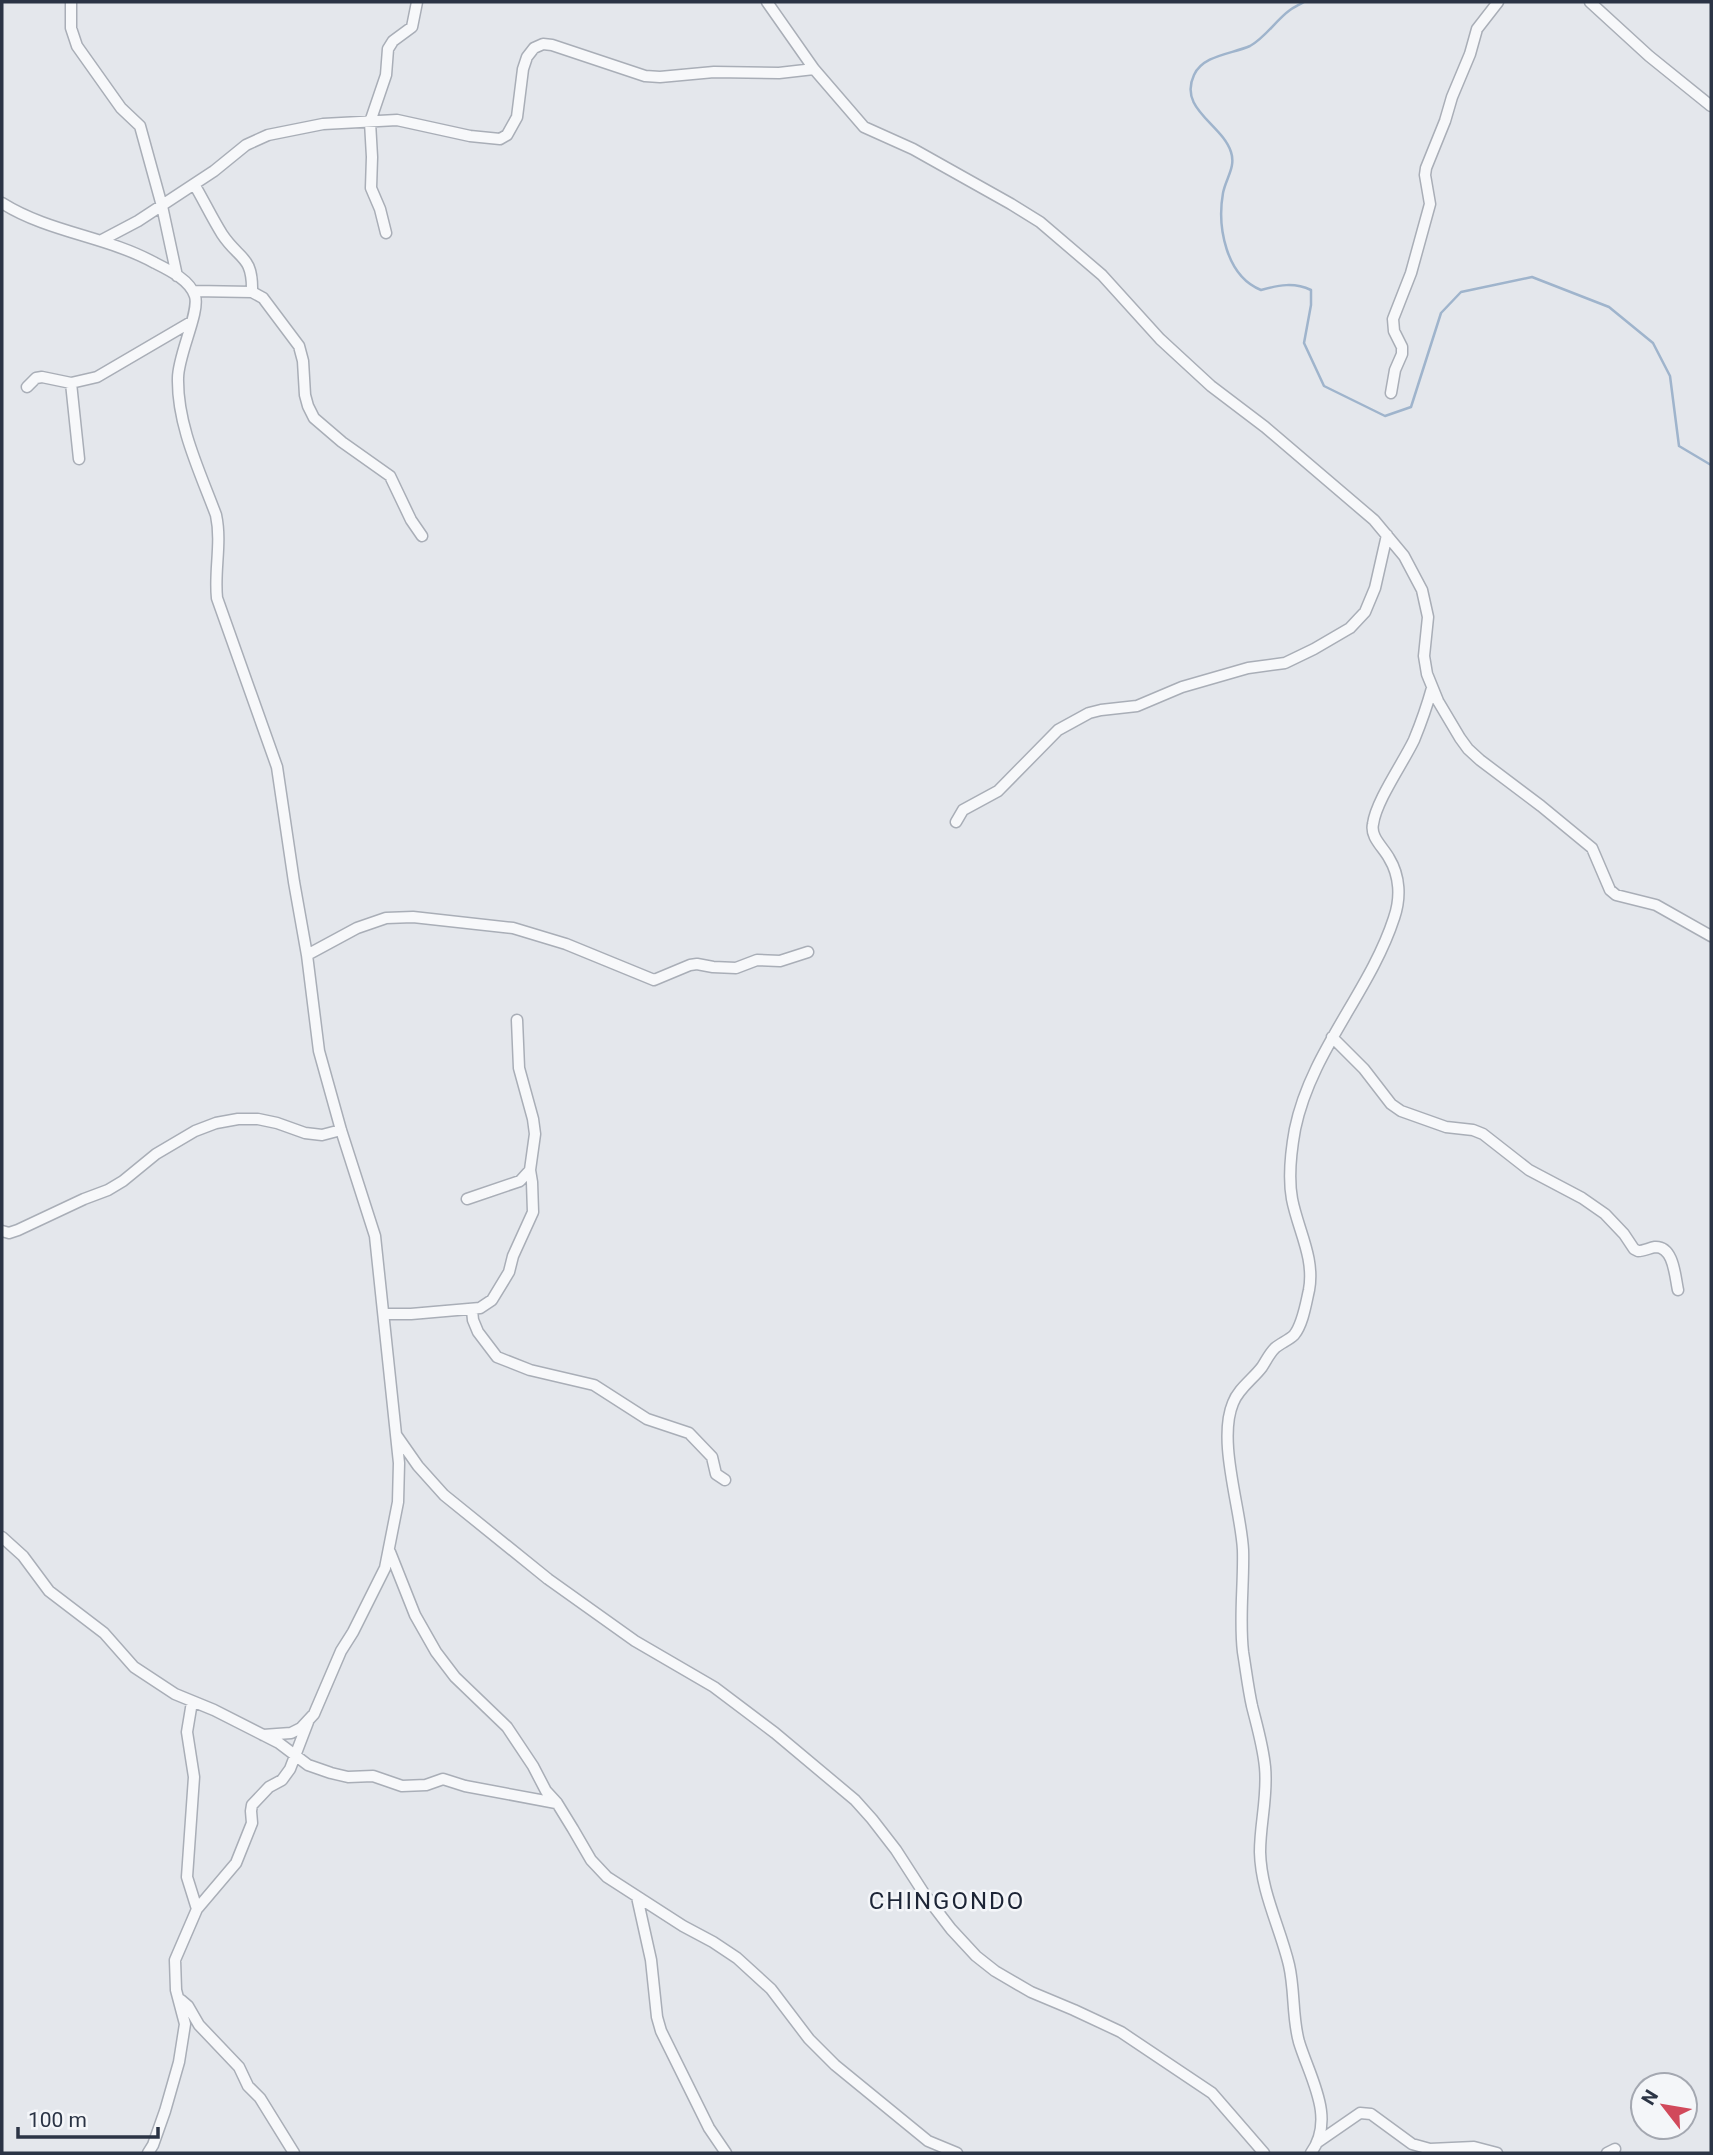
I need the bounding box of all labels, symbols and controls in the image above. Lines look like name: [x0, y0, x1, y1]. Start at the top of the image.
district label: CHINGONDO: [869, 1887, 1025, 1915]
north arrow: [1629, 2071, 1699, 2141]
text: N: [1637, 2086, 1663, 2109]
scale bar: [18, 2096, 158, 2140]
text: 100 m: [28, 2108, 87, 2132]

